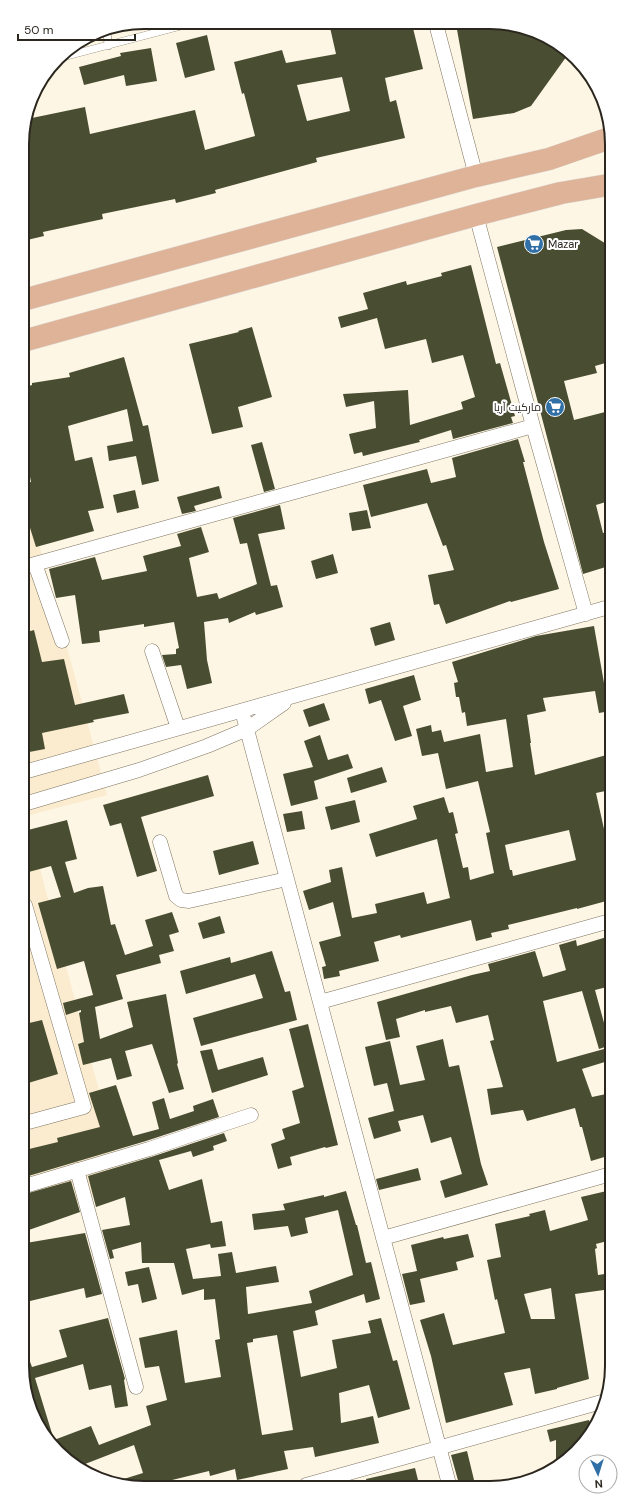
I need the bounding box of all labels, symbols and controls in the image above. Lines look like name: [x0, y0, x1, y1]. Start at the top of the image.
scale bar: [18, 16, 135, 42]
text: 50 m: [24, 22, 53, 38]
supermarket icon: Mazar: [523, 233, 545, 255]
place label: Mazar: [548, 237, 578, 251]
supermarket icon: مارکیت آریا: [544, 396, 566, 418]
place label: مارکیت آریا: [494, 400, 541, 414]
north arrow: [578, 1454, 618, 1494]
text: N: [594, 1477, 603, 1491]

